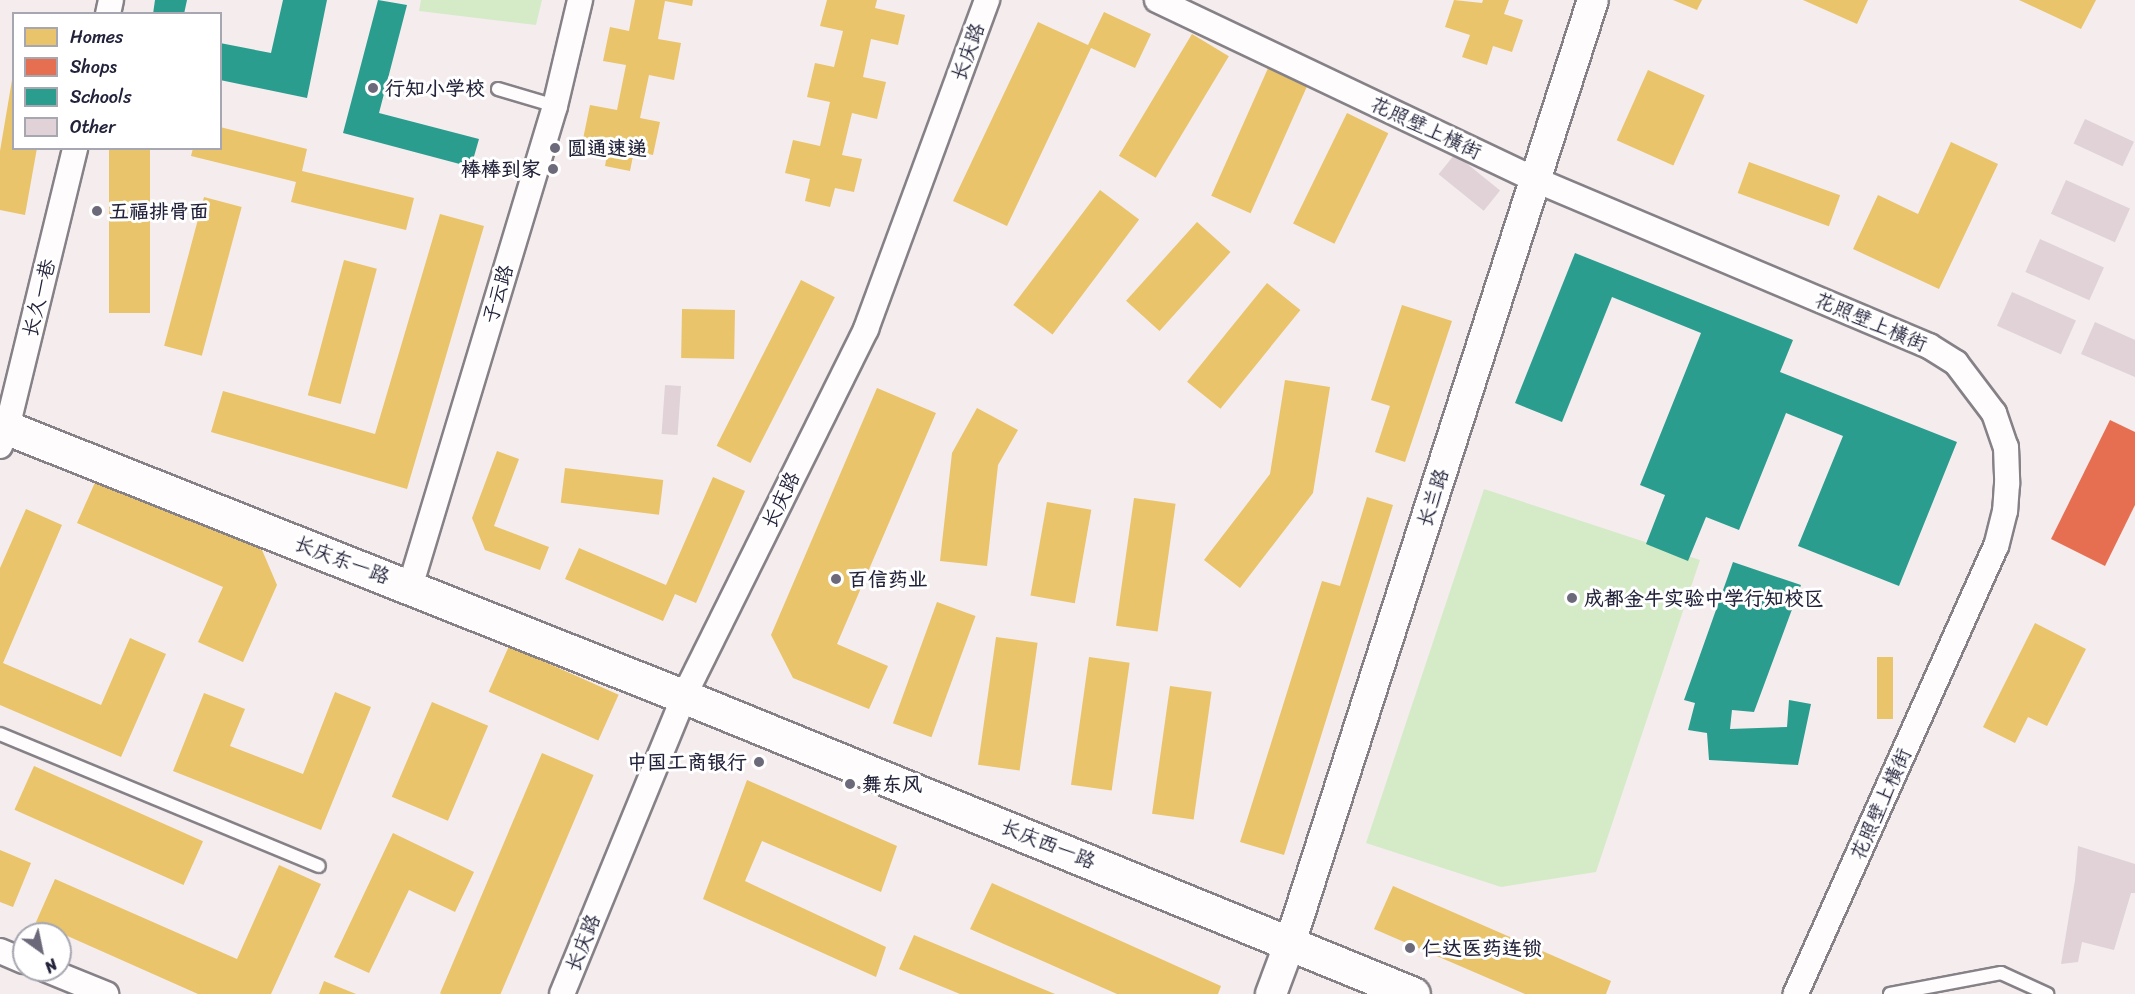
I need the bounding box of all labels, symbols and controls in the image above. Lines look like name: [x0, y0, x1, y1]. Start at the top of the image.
legend: [12, 12, 222, 150]
street label: 长庆路: [946, 20, 990, 84]
text: Homes: [70, 21, 123, 53]
text: Shops: [70, 51, 117, 83]
place label: 行知小学校: [385, 76, 485, 100]
text: Schools: [70, 81, 131, 113]
marker: 行知小学校: [366, 81, 380, 95]
street label: 花照壁上横街: [1367, 92, 1485, 164]
text: Other: [70, 111, 116, 143]
place label: 圆通速递: [567, 136, 647, 160]
marker: 圆通速递: [548, 141, 562, 155]
place label: 棒棒到家: [461, 157, 541, 181]
marker: 棒棒到家: [546, 162, 560, 176]
place label: 五福排骨面: [109, 199, 209, 223]
marker: 五福排骨面: [90, 204, 104, 218]
street label: 长久一巷: [18, 256, 60, 340]
street label: 子云路: [478, 262, 518, 326]
street label: 花照壁上横街: [1811, 288, 1931, 356]
street label: 长兰路: [1412, 466, 1454, 530]
street label: 长庆路: [757, 468, 805, 532]
street label: 长庆东一路: [291, 531, 393, 589]
place label: 百信药业: [848, 567, 928, 591]
marker: 百信药业: [829, 572, 843, 586]
place label: 成都金牛实验中学行知校区: [1584, 586, 1824, 610]
marker: 成都金牛实验中学行知校区: [1565, 591, 1579, 605]
street label: 花照壁上横街: [1846, 744, 1916, 864]
place label: 中国工商银行: [627, 750, 747, 774]
marker: 中国工商银行: [752, 755, 766, 769]
place label: 舞东风: [862, 772, 922, 796]
marker: 舞东风: [843, 777, 857, 791]
street label: 长庆西一路: [997, 814, 1099, 874]
street label: 长庆路: [561, 911, 605, 975]
north arrow: [12, 922, 72, 982]
place label: 仁达医药连锁: [1422, 936, 1542, 960]
marker: 仁达医药连锁: [1403, 941, 1417, 955]
text: N: [38, 951, 64, 981]

